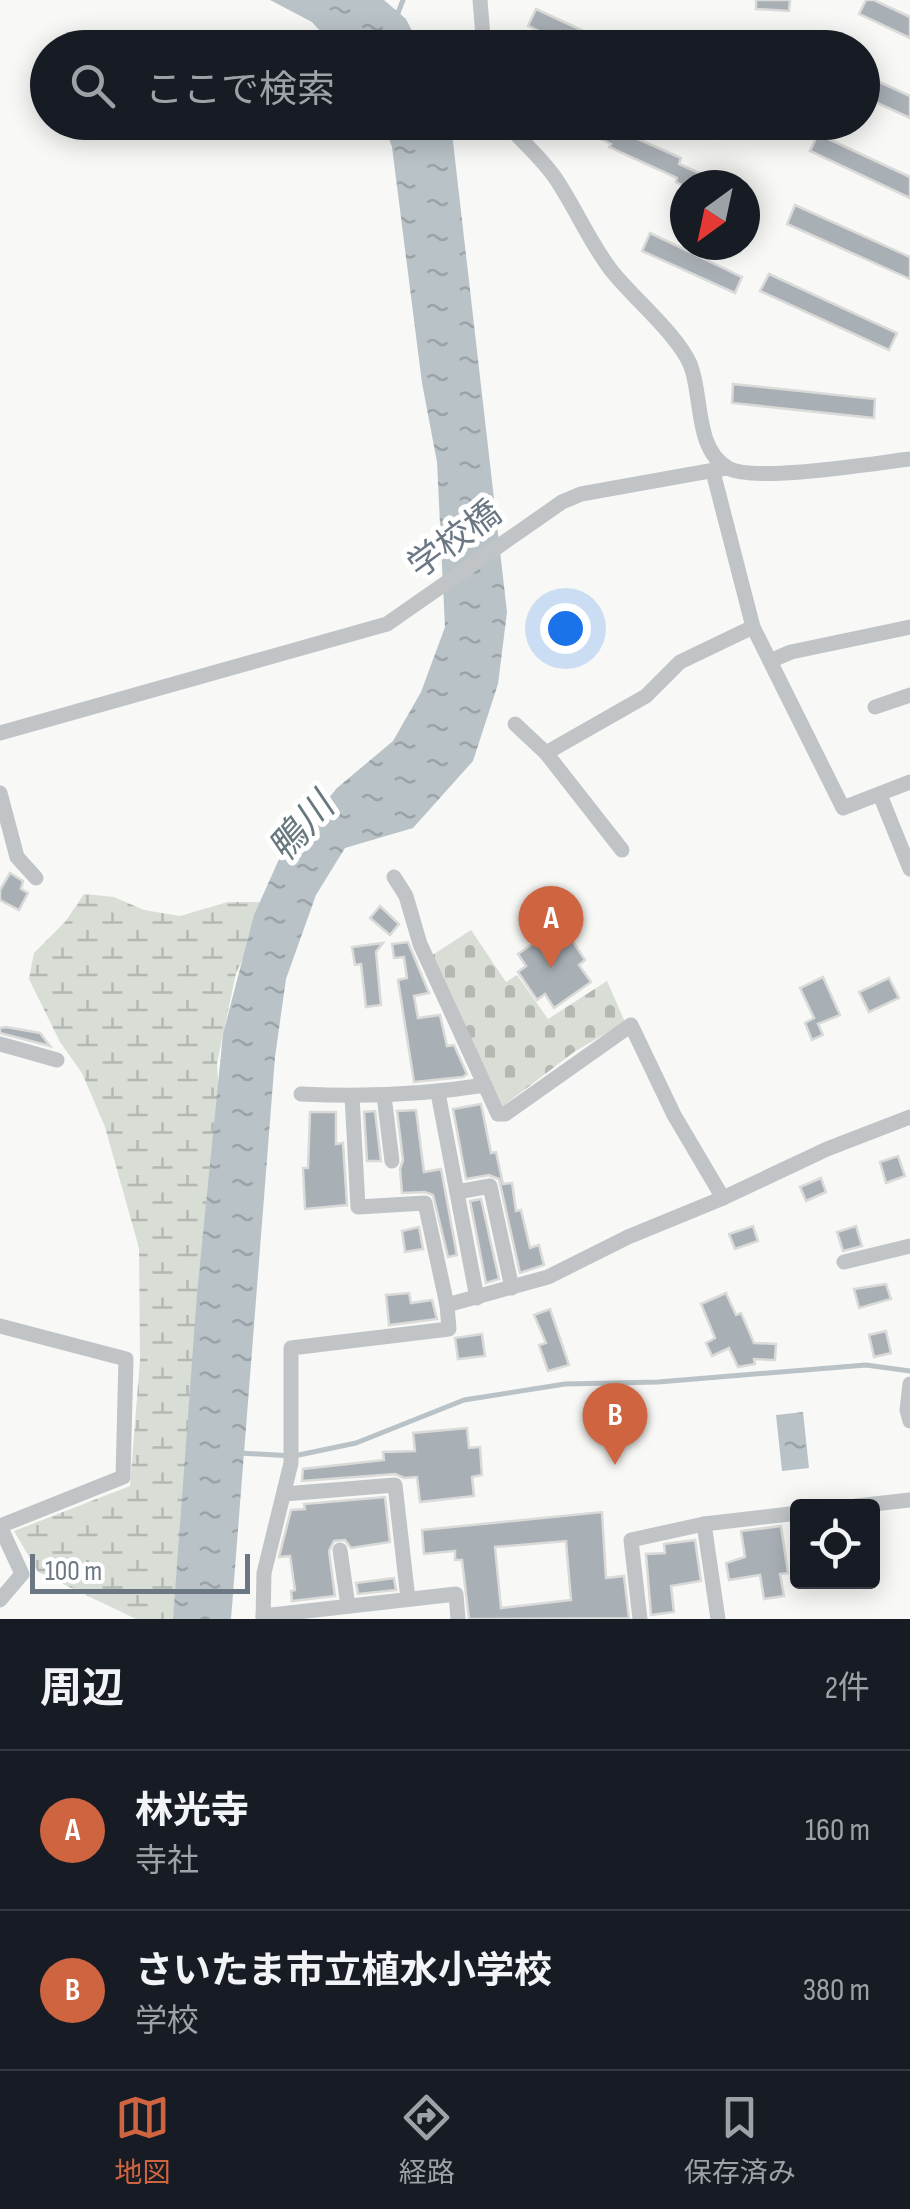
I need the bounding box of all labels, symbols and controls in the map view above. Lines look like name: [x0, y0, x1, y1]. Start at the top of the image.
search box: [30, 30, 880, 140]
icon: search: [65, 58, 120, 113]
text: ここで検索: [145, 68, 335, 113]
north arrow: [670, 170, 760, 260]
street label: 学校橋: [400, 492, 510, 588]
your location: [540, 603, 591, 654]
water label: 鴨川: [260, 782, 347, 871]
pin: A: [518, 886, 584, 968]
pin: B: [582, 1382, 648, 1465]
map controls: [790, 1499, 880, 1589]
button: locate: [790, 1499, 880, 1589]
scale bar: [30, 1549, 250, 1594]
text: 100 m: [45, 1555, 102, 1588]
text: 周辺: [40, 1664, 124, 1715]
text: 2件: [825, 1669, 870, 1708]
text: 林光寺: [135, 1789, 249, 1834]
text: A: [65, 1811, 80, 1850]
text: 160 m: [805, 1811, 870, 1850]
text: 寺社: [135, 1842, 199, 1881]
text: さいたま市立植水小学校: [135, 1949, 552, 1994]
text: B: [65, 1971, 80, 2010]
text: 380 m: [803, 1971, 870, 2010]
text: 学校: [135, 2002, 199, 2041]
tab: 地図: [114, 2090, 170, 2190]
tab: 経路: [399, 2090, 455, 2190]
tab: 保存済み: [684, 2090, 796, 2190]

